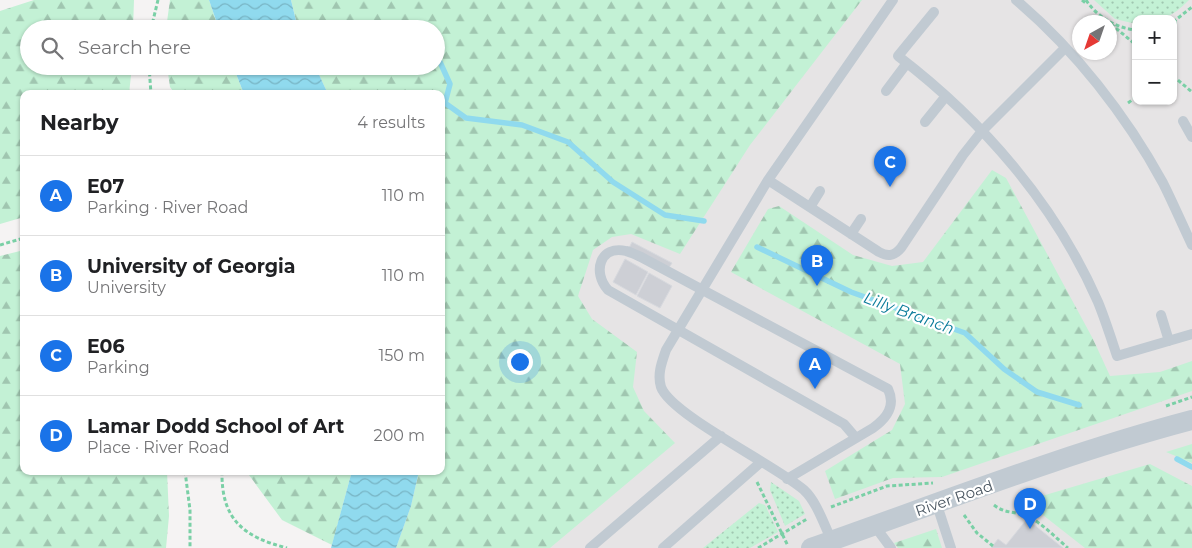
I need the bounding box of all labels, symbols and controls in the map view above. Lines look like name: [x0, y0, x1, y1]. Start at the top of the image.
north arrow: [1072, 15, 1117, 60]
map controls: [1132, 15, 1177, 105]
button: +: [1132, 15, 1177, 60]
search box: [20, 20, 445, 75]
icon: search: [38, 34, 66, 62]
text: Search here: [78, 36, 191, 59]
button: −: [1132, 60, 1177, 105]
text: Nearby: [40, 110, 119, 135]
text: 4 results: [357, 113, 425, 132]
pin: C: [874, 146, 906, 187]
text: E07: [87, 175, 124, 198]
text: A: [50, 186, 62, 205]
text: 110 m: [382, 186, 425, 205]
text: Parking · River Road: [87, 198, 248, 217]
pin: B: [801, 245, 833, 286]
text: University of Georgia: [87, 255, 295, 278]
text: B: [50, 266, 62, 285]
text: 110 m: [382, 266, 425, 285]
text: University: [87, 278, 166, 297]
water label: Lilly Branch: [861, 288, 957, 338]
text: E06: [87, 335, 125, 358]
text: C: [50, 346, 62, 365]
text: 150 m: [378, 346, 425, 365]
pin: A: [799, 348, 831, 389]
your location: [507, 349, 533, 375]
text: Parking: [87, 358, 150, 377]
text: Lamar Dodd School of Art: [87, 415, 344, 438]
text: D: [49, 426, 63, 445]
text: 200 m: [374, 426, 425, 445]
text: Place · River Road: [87, 438, 230, 457]
street label: River Road: [913, 476, 995, 520]
pin: D: [1014, 488, 1046, 529]

